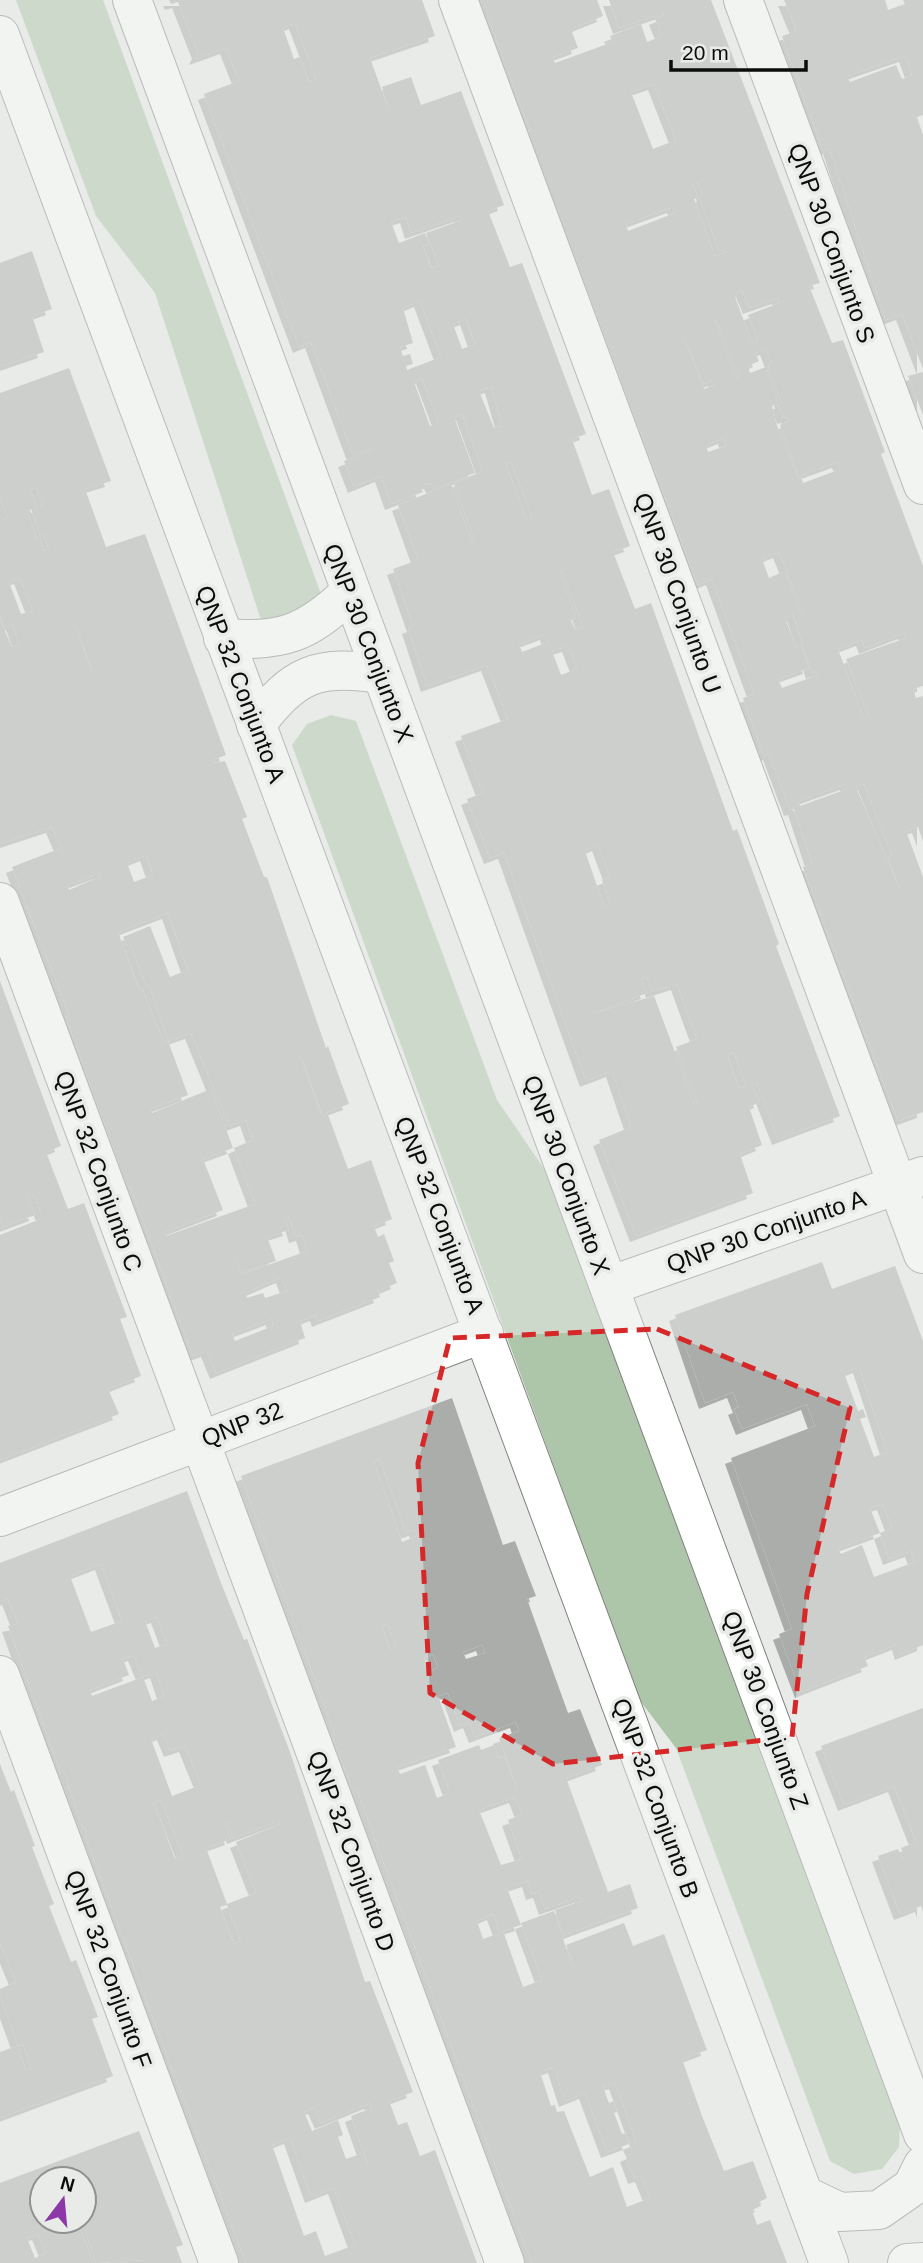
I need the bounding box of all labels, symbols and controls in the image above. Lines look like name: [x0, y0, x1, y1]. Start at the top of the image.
scale bar: [671, 28, 806, 72]
text: 20 m: [682, 41, 729, 64]
street label: QNP 30 Conjunto S: [783, 140, 881, 346]
street label: QNP 30 Conjunto U: [629, 489, 727, 697]
street label: QNP 30 Conjunto X: [319, 540, 419, 746]
street label: QNP 32 Conjunto A: [191, 582, 291, 786]
street label: QNP 32 Conjunto C: [50, 1067, 148, 1275]
street label: QNP 30 Conjunto X: [518, 1072, 616, 1278]
street label: QNP 32 Conjunto A: [390, 1113, 490, 1317]
street label: QNP 30 Conjunto A: [663, 1184, 869, 1278]
street label: QNP 32: [198, 1396, 286, 1452]
street label: QNP 30 Conjunto Z: [718, 1607, 814, 1813]
street label: QNP 32 Conjunto B: [607, 1695, 705, 1901]
street label: QNP 32 Conjunto D: [303, 1747, 401, 1955]
street label: QNP 32 Conjunto F: [61, 1866, 157, 2072]
north arrow: [28, 2165, 98, 2235]
text: N: [58, 2172, 77, 2196]

